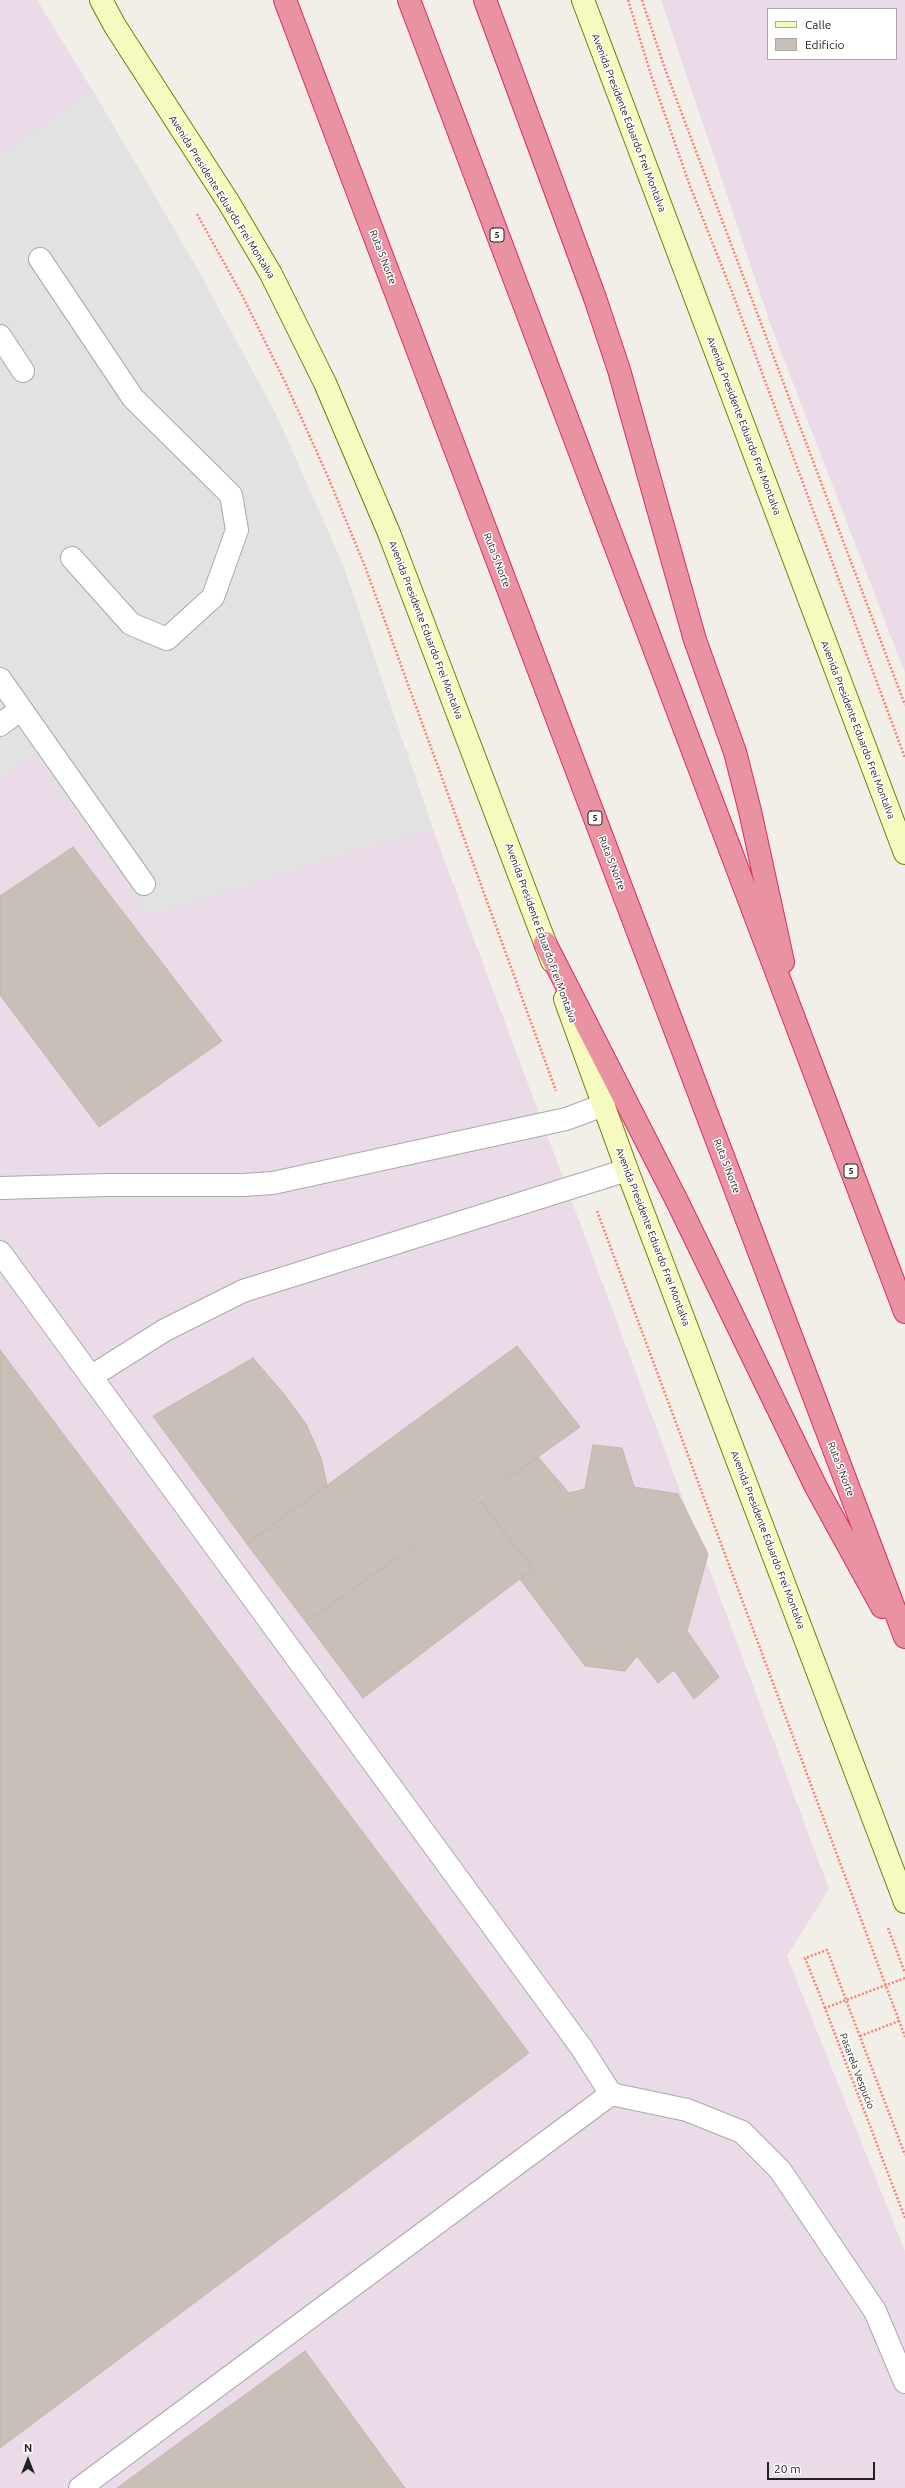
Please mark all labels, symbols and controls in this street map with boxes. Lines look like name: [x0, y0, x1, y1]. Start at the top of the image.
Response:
legend: [767, 8, 897, 60]
text: Calle: [805, 18, 831, 31]
street label: Avenida Presidente Eduardo Frei Montalva: [589, 32, 669, 214]
text: Edificio: [805, 38, 845, 51]
street label: Avenida Presidente Eduardo Frei Montalva: [167, 113, 277, 281]
street label: Ruta 5 Norte: [367, 228, 399, 286]
road number: 5: [490, 228, 504, 242]
street label: Avenida Presidente Eduardo Frei Montalva: [704, 335, 784, 517]
street label: Ruta 5 Norte: [481, 531, 513, 589]
street label: Avenida Presidente Eduardo Frei Montalva: [386, 539, 466, 721]
street label: Avenida Presidente Eduardo Frei Montalva: [818, 639, 898, 821]
road number: 5: [588, 811, 602, 825]
street label: Ruta 5 Norte: [596, 834, 628, 892]
street label: Avenida Presidente Eduardo Frei Montalva: [503, 842, 579, 1024]
street label: Ruta 5 Norte: [711, 1137, 743, 1195]
street label: Avenida Presidente Eduardo Frei Montalva: [613, 1146, 693, 1328]
road number: 5: [844, 1164, 858, 1178]
street label: Ruta 5 Norte: [825, 1440, 857, 1498]
street label: Avenida Presidente Eduardo Frei Montalva: [728, 1449, 808, 1631]
street label: Pasarela Vespucio: [837, 2031, 877, 2111]
north arrow: [8, 2440, 48, 2480]
text: N: [24, 2442, 32, 2454]
scale bar: [769, 2454, 877, 2480]
text: 20 m: [774, 2462, 801, 2475]

